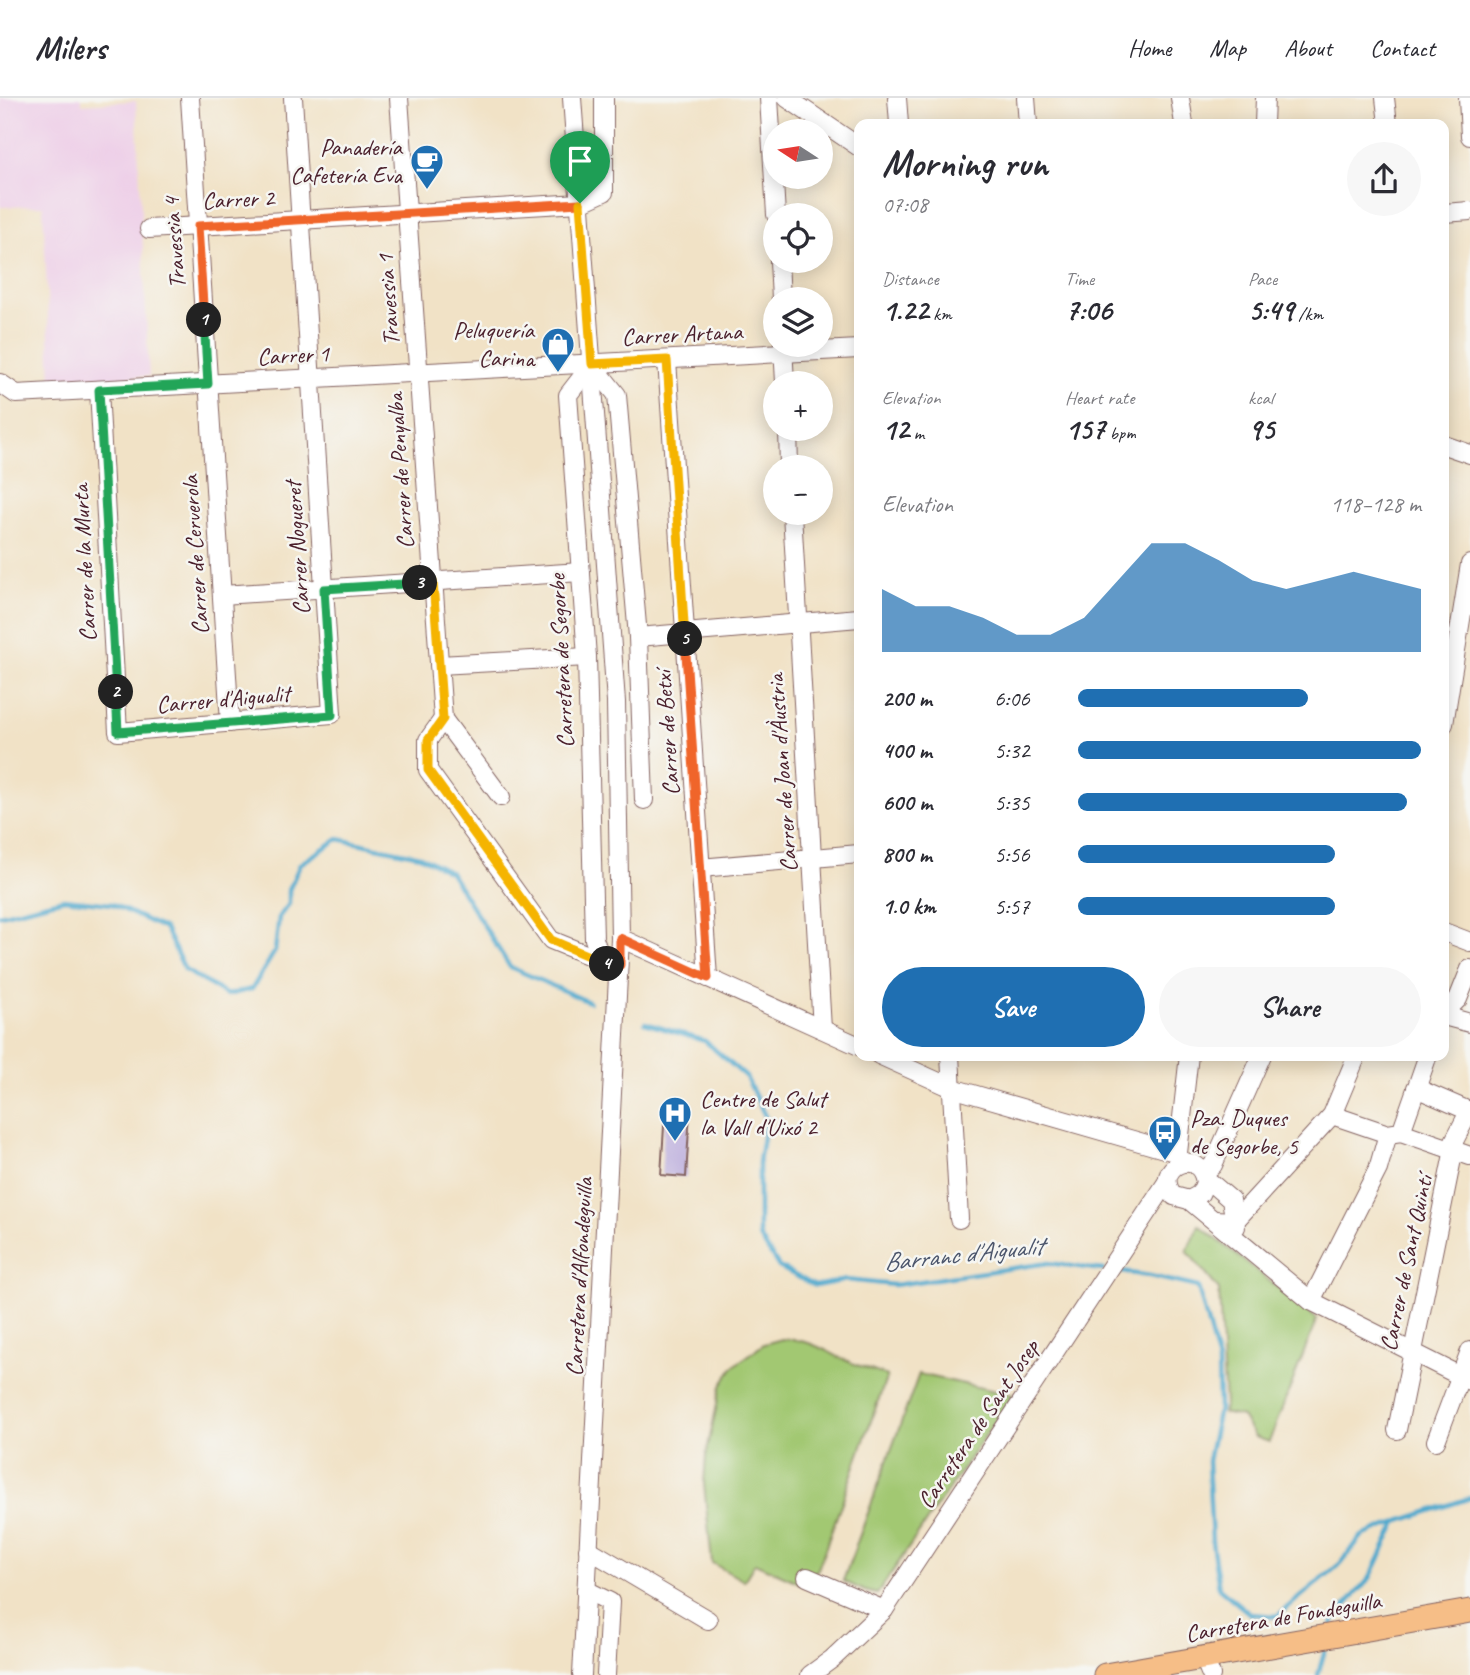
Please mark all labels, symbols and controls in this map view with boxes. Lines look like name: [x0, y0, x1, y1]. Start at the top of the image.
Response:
text: Milers: [35, 27, 106, 69]
text: Home: [1128, 33, 1171, 63]
text: Map: [1209, 33, 1246, 63]
text: About: [1284, 33, 1332, 63]
text: Contact: [1370, 33, 1435, 63]
north arrow: [763, 119, 833, 189]
map controls: [763, 119, 833, 525]
pin: [550, 131, 610, 203]
place label: Panadería Cafetería Eva: [290, 132, 404, 190]
text: Morning run: [882, 140, 1048, 187]
cafe icon: Panadería Cafetería Eva: [408, 142, 446, 191]
icon: arrive: [561, 142, 599, 180]
button: share: [1347, 142, 1421, 216]
street label: Carrer 2: [201, 182, 277, 216]
text: 07:08: [882, 190, 928, 219]
street label: Travessia 4: [156, 194, 192, 290]
button: locate: [763, 203, 833, 273]
street label: Travessia 1: [370, 252, 406, 347]
text: Distance: [882, 267, 939, 291]
text: Time: [1065, 267, 1094, 291]
text: Pace: [1248, 267, 1277, 291]
button: layers: [763, 287, 833, 357]
text: 1.22: [882, 291, 928, 329]
text: 7:06: [1065, 291, 1112, 329]
text: 5:49: [1248, 291, 1294, 329]
pin: 1: [186, 302, 222, 338]
text: km: [928, 302, 952, 326]
text: /km: [1294, 302, 1323, 326]
text: 1: [199, 307, 208, 331]
place label: Peluquería Carina: [453, 315, 536, 373]
street label: Carrer Artana: [621, 316, 745, 352]
shop icon: Peluquería Carina: [539, 325, 577, 374]
street label: Carrer 1: [256, 338, 331, 372]
button: +: [763, 371, 833, 441]
text: Elevation: [882, 386, 940, 410]
text: Heart rate: [1065, 386, 1134, 410]
text: kcal: [1248, 386, 1273, 410]
street label: Carrer de Penyalba: [379, 390, 420, 550]
text: 12: [882, 410, 909, 448]
text: 157: [1065, 410, 1105, 448]
text: 95: [1248, 410, 1274, 448]
text: m: [909, 421, 924, 445]
text: bpm: [1105, 421, 1136, 445]
button: −: [763, 455, 833, 525]
street label: Carrer de Cerverola: [174, 473, 216, 636]
street label: Carrer Nogueret: [277, 477, 317, 616]
street label: Carrer de la Murta: [65, 482, 103, 642]
text: Elevation: [882, 490, 953, 519]
text: 118–128 m: [1330, 490, 1421, 519]
pin: 3: [402, 566, 438, 601]
text: 3: [415, 570, 424, 594]
street label: Carretera de Segorbe: [541, 571, 581, 749]
pin: 5: [668, 622, 702, 656]
text: 5: [680, 626, 689, 650]
street label: Carrer de Betxí: [647, 665, 686, 797]
street label: Carrer de Joan d'Àustria: [760, 671, 804, 873]
pin: 2: [99, 674, 134, 710]
street label: Carrer d'Aigualit: [155, 678, 294, 720]
text: 2: [111, 679, 120, 703]
text: 200 m: [882, 684, 932, 713]
text: 6:06: [994, 684, 1030, 713]
text: 400 m: [882, 736, 932, 765]
text: 5:32: [994, 736, 1030, 765]
text: 600 m: [882, 788, 932, 817]
text: 5:35: [994, 788, 1030, 817]
text: 800 m: [882, 840, 932, 869]
text: 5:56: [994, 840, 1030, 869]
text: 1.0 km: [882, 892, 936, 921]
text: 5:57: [994, 892, 1030, 921]
pin: 4: [590, 946, 624, 982]
text: 4: [602, 951, 611, 975]
button: Save: [882, 967, 1145, 1047]
button: Share: [1159, 967, 1421, 1047]
place label: Centre de Salut la Vall d'Uixó 2: [700, 1084, 829, 1142]
hospital icon: Centre de Salut la Vall d'Uixó 2: [656, 1094, 694, 1143]
place label: Pza. Duques de Segorbe, 5: [1190, 1103, 1299, 1161]
bus stop icon: Pza. Duques de Segorbe, 5: [1146, 1113, 1184, 1162]
street label: Carrer de Sant Quintí: [1373, 1168, 1440, 1354]
street label: Carretera d'Alfondeguilla: [559, 1176, 599, 1377]
water label: Barranc d'Aigualit: [882, 1229, 1051, 1279]
street label: Carretera de Sant Josep: [910, 1332, 1047, 1514]
street label: Carretera de Fondeguilla: [1183, 1585, 1384, 1649]

